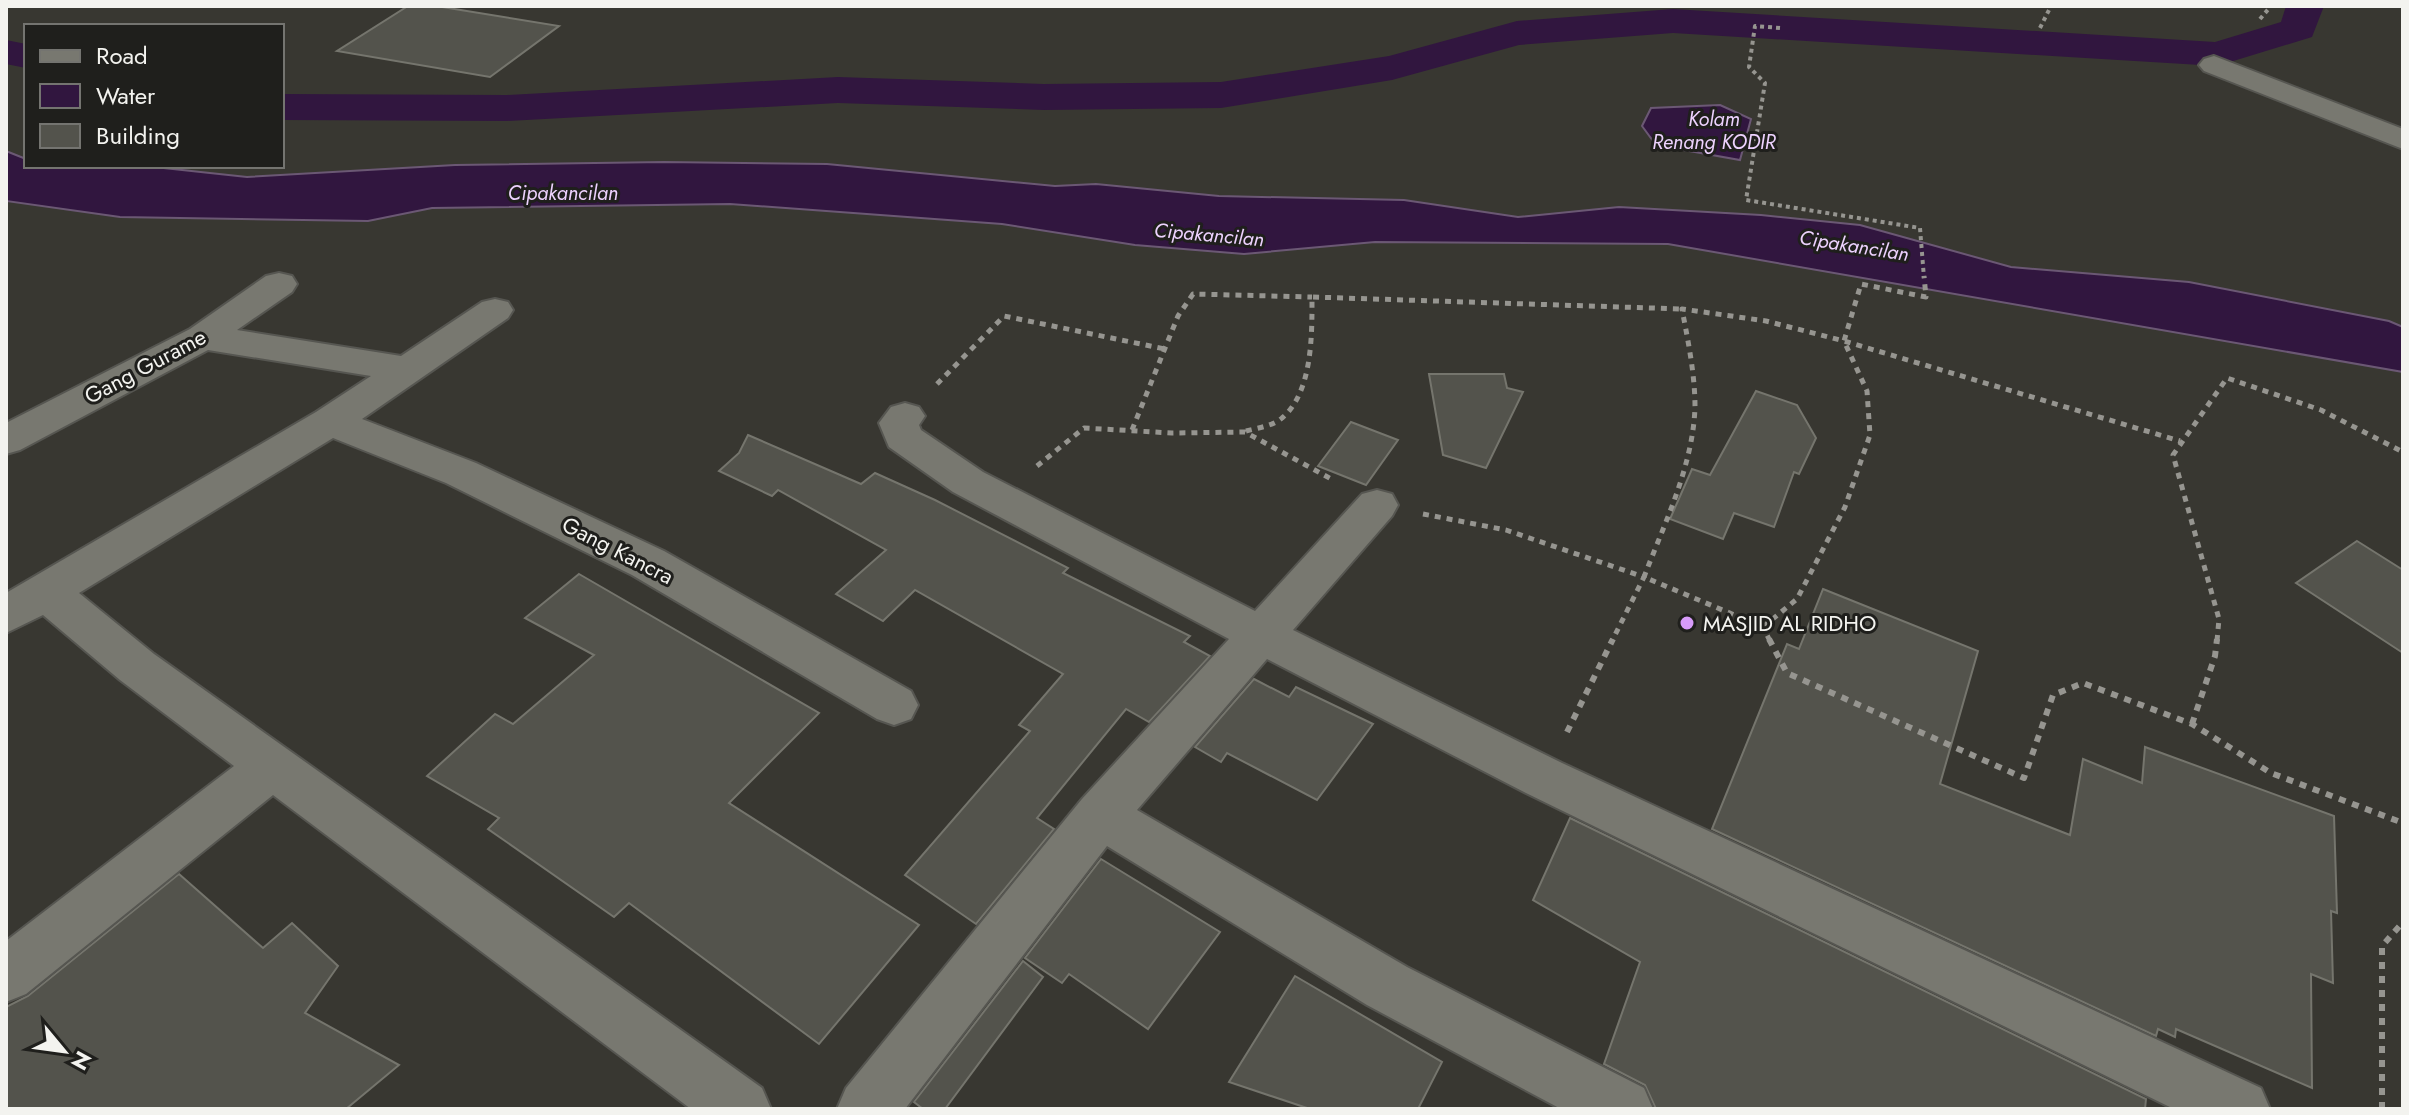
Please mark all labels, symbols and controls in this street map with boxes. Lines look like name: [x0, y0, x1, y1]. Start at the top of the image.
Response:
legend: [24, 24, 284, 168]
text: Road: [96, 38, 148, 73]
text: Water: [96, 78, 156, 113]
water label: Kolam Renang KODIR: [1652, 105, 1777, 157]
text: Building: [96, 118, 180, 153]
water label: Cipakancilan: [508, 179, 618, 208]
water label: Cipakancilan: [1153, 216, 1265, 254]
water label: Cipakancilan: [1797, 223, 1911, 269]
street label: Gang Gurame: [79, 321, 211, 411]
street label: Gang Kancra: [557, 508, 679, 592]
place label: MASJID AL RIDHO: [1703, 607, 1876, 639]
marker: MASJID AL RIDHO: [1678, 614, 1696, 632]
north arrow: [24, 1011, 104, 1091]
text: N: [63, 1045, 100, 1076]

